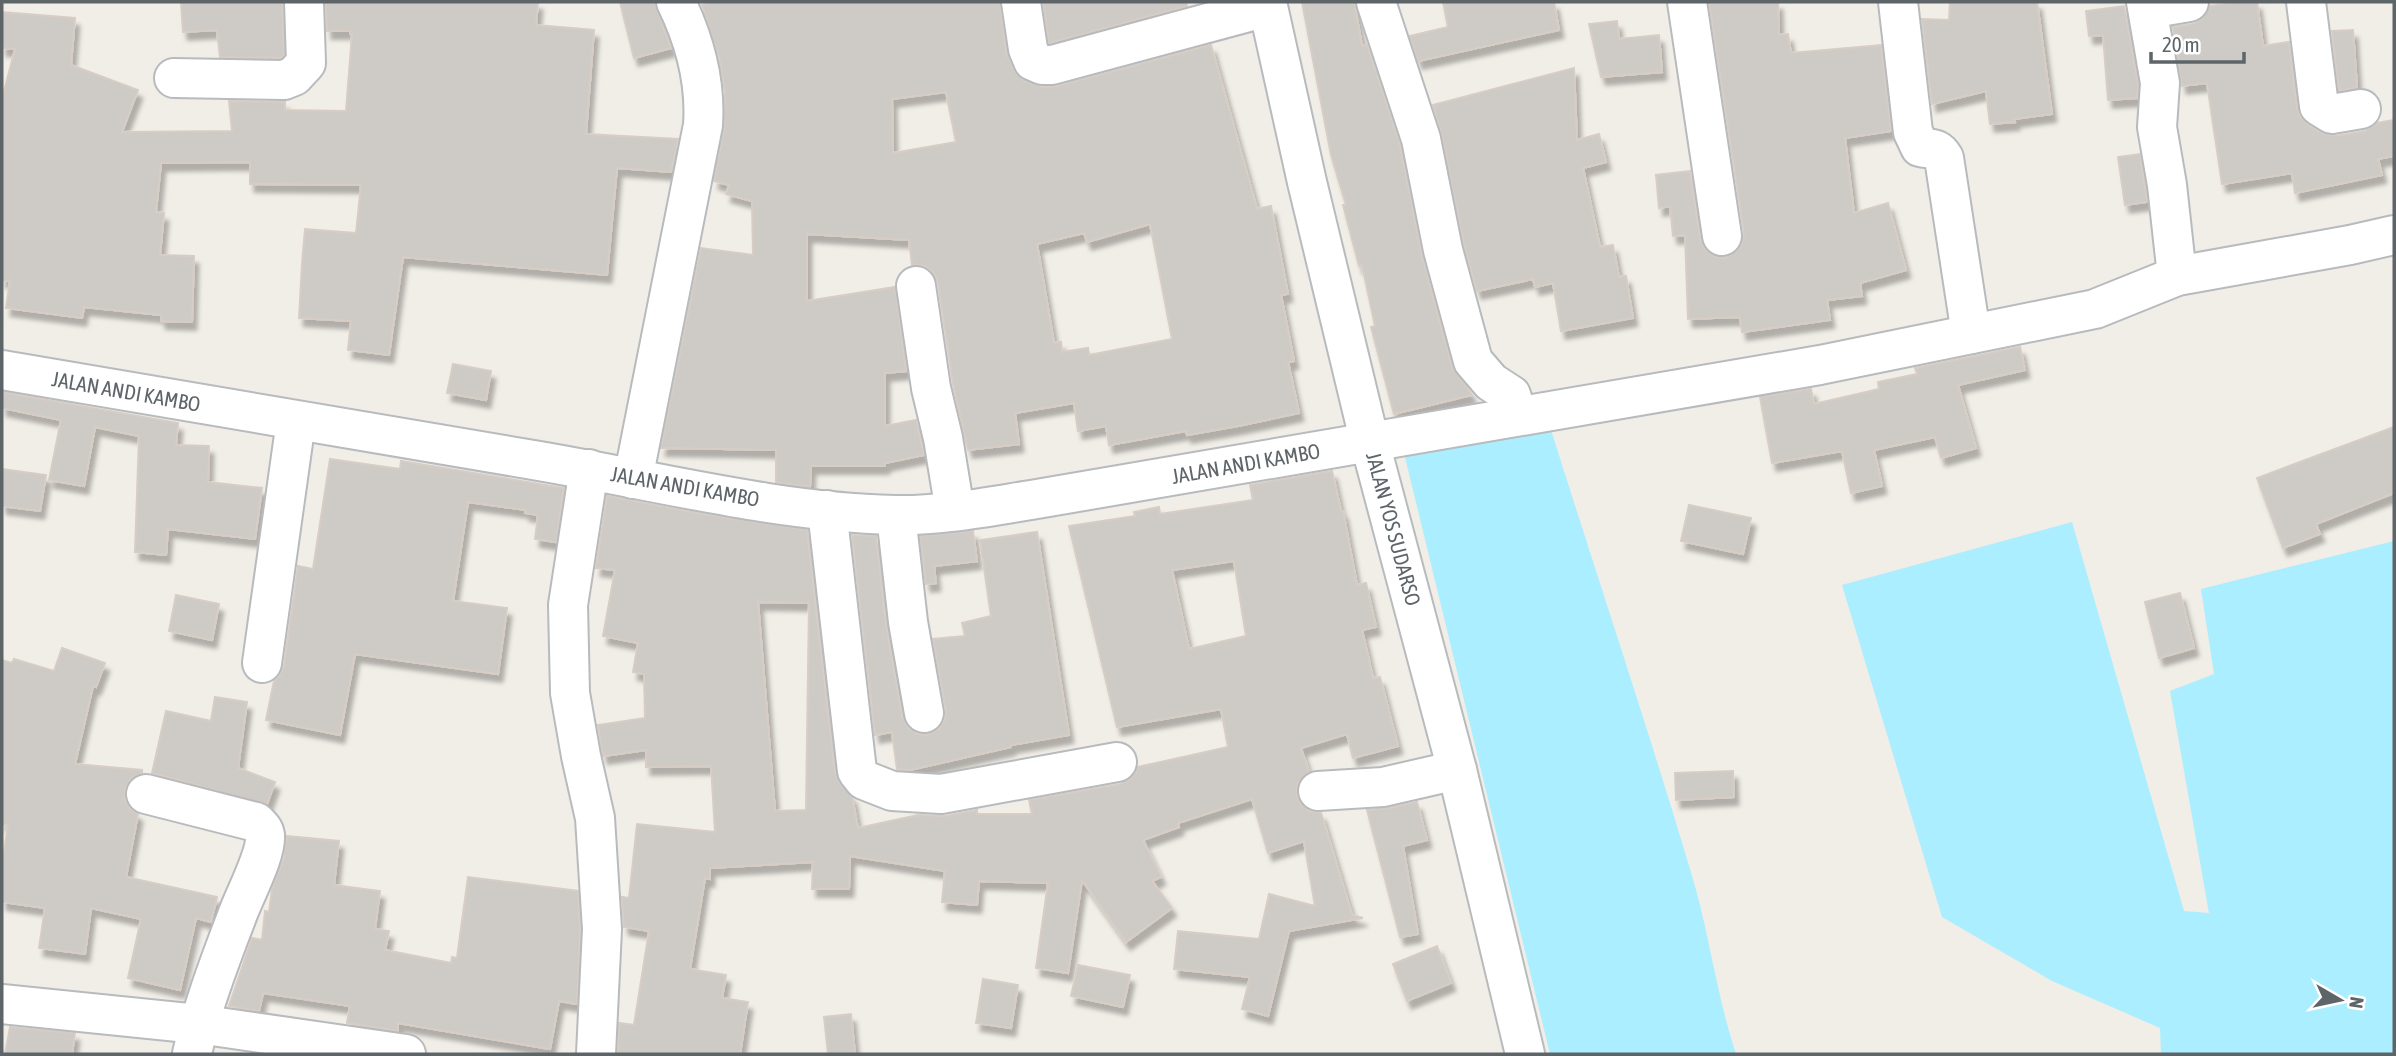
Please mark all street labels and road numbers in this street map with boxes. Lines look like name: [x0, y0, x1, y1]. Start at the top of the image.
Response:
street label: JALAN ANDI KAMBO: [50, 366, 202, 416]
street label: JALAN ANDI KAMBO: [1170, 438, 1322, 488]
street label: JALAN YOS SUDARSO: [1362, 449, 1426, 608]
street label: JALAN ANDI KAMBO: [609, 461, 761, 511]

